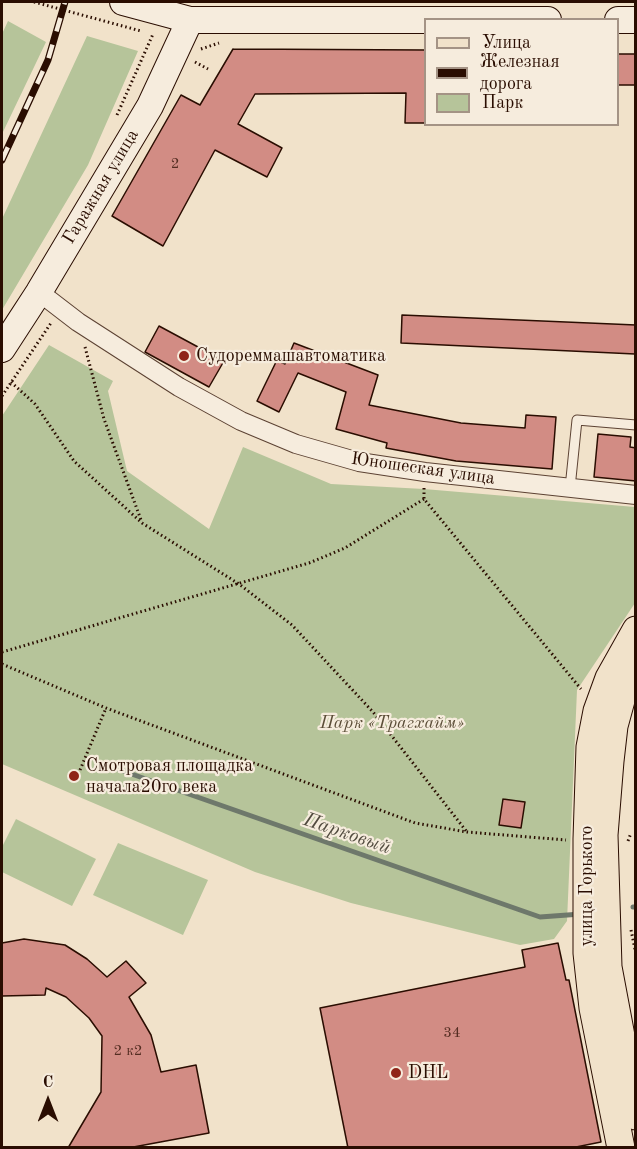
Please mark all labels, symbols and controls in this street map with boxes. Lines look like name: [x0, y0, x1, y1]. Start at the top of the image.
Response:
legend: [424, 18, 619, 126]
text: Улица: [482, 34, 531, 52]
text: Железная дорога: [480, 53, 560, 93]
text: Парк: [482, 94, 523, 112]
street label: Гаражная улица: [58, 126, 144, 248]
house number: 2: [171, 155, 179, 173]
place label: Судореммашавтоматика: [196, 345, 386, 367]
marker: Судореммашавтоматика: [177, 349, 191, 363]
street label: Юношеская улица: [350, 448, 496, 490]
park label: Парк «Трагхайм»: [320, 712, 464, 734]
place label: Смотровая площадка начала20го века: [86, 755, 253, 798]
marker: Смотровая площадка начала20го века: [67, 769, 81, 783]
water label: Парковый: [300, 808, 394, 860]
street label: улица Горького: [576, 826, 598, 946]
house number: 34: [443, 1024, 461, 1042]
house number: 2 к2: [113, 1042, 143, 1060]
place label: DHL: [408, 1062, 448, 1084]
marker: DHL: [389, 1066, 403, 1080]
north arrow: [18, 1071, 78, 1131]
text: С: [43, 1075, 53, 1091]

